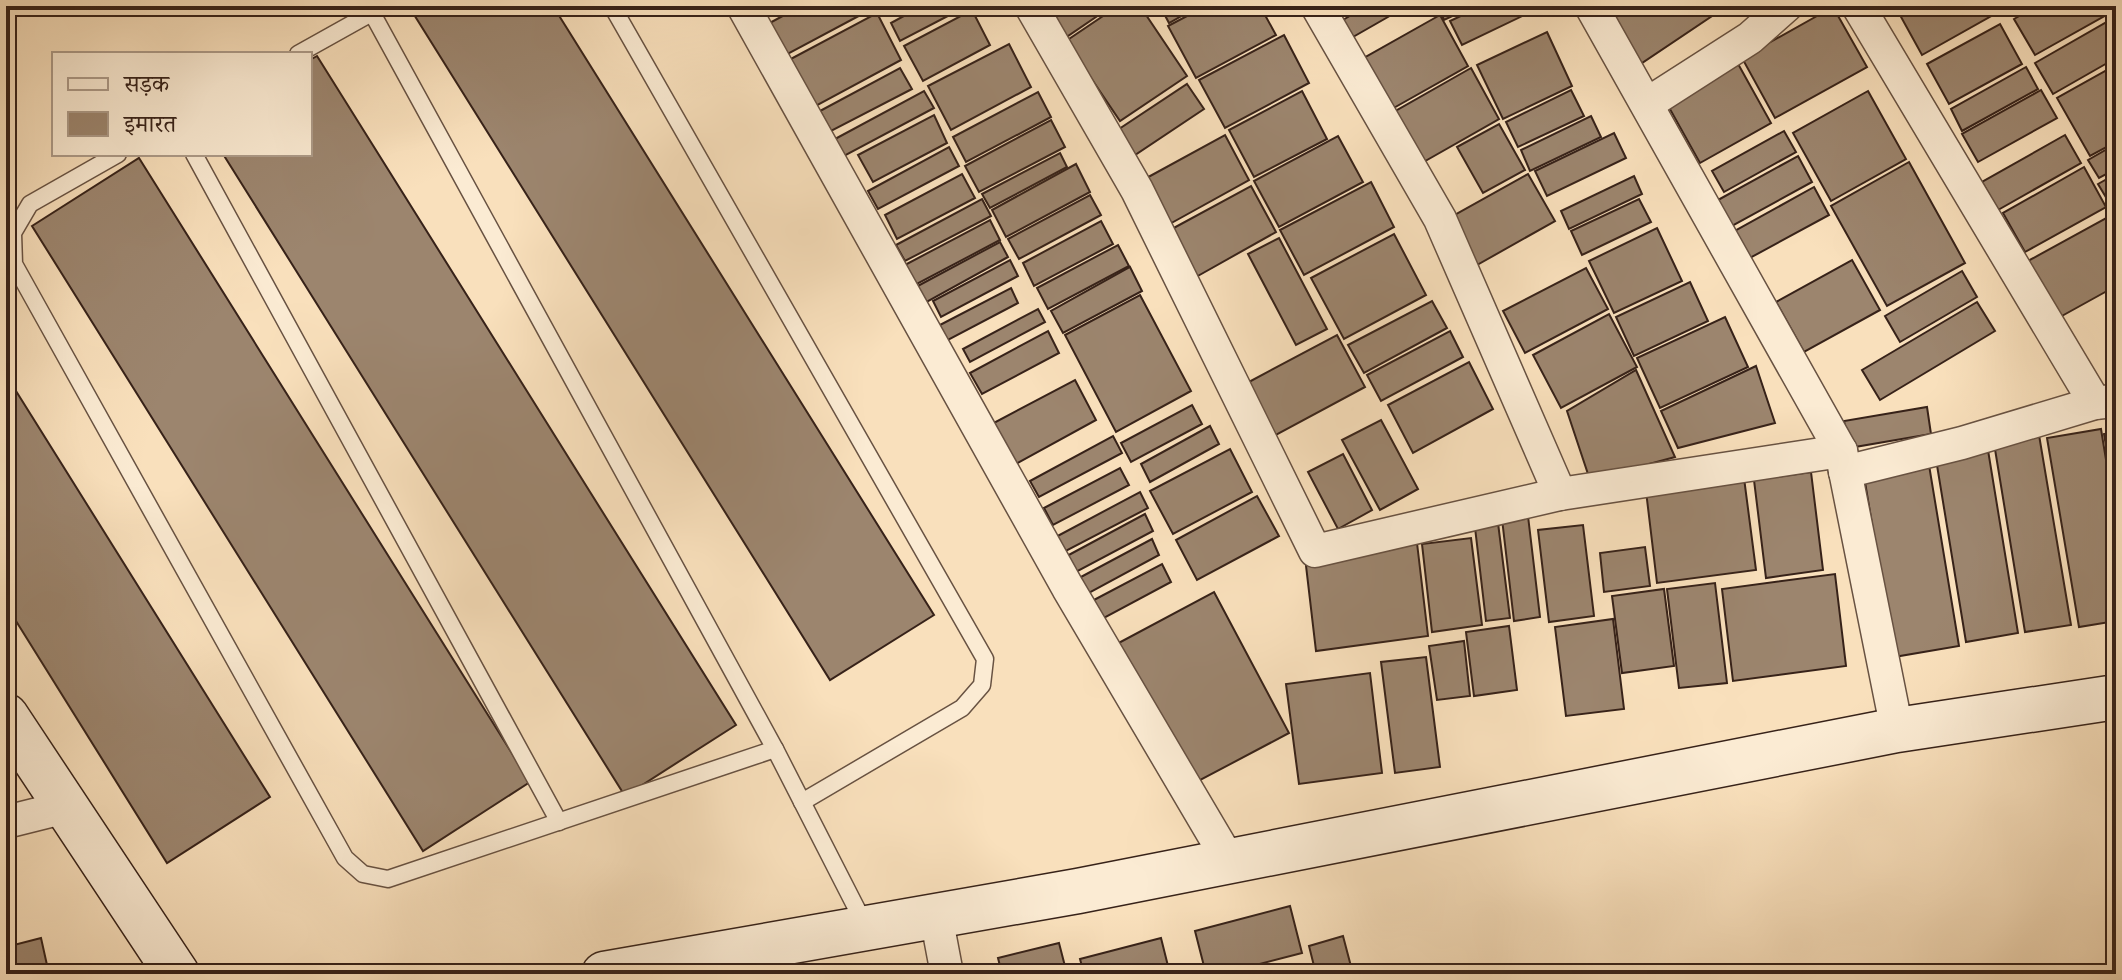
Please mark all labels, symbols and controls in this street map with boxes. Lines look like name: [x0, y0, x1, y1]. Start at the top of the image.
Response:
legend: [52, 52, 312, 156]
text: सड़क: [123, 69, 171, 100]
text: इमारत: [123, 109, 177, 140]

